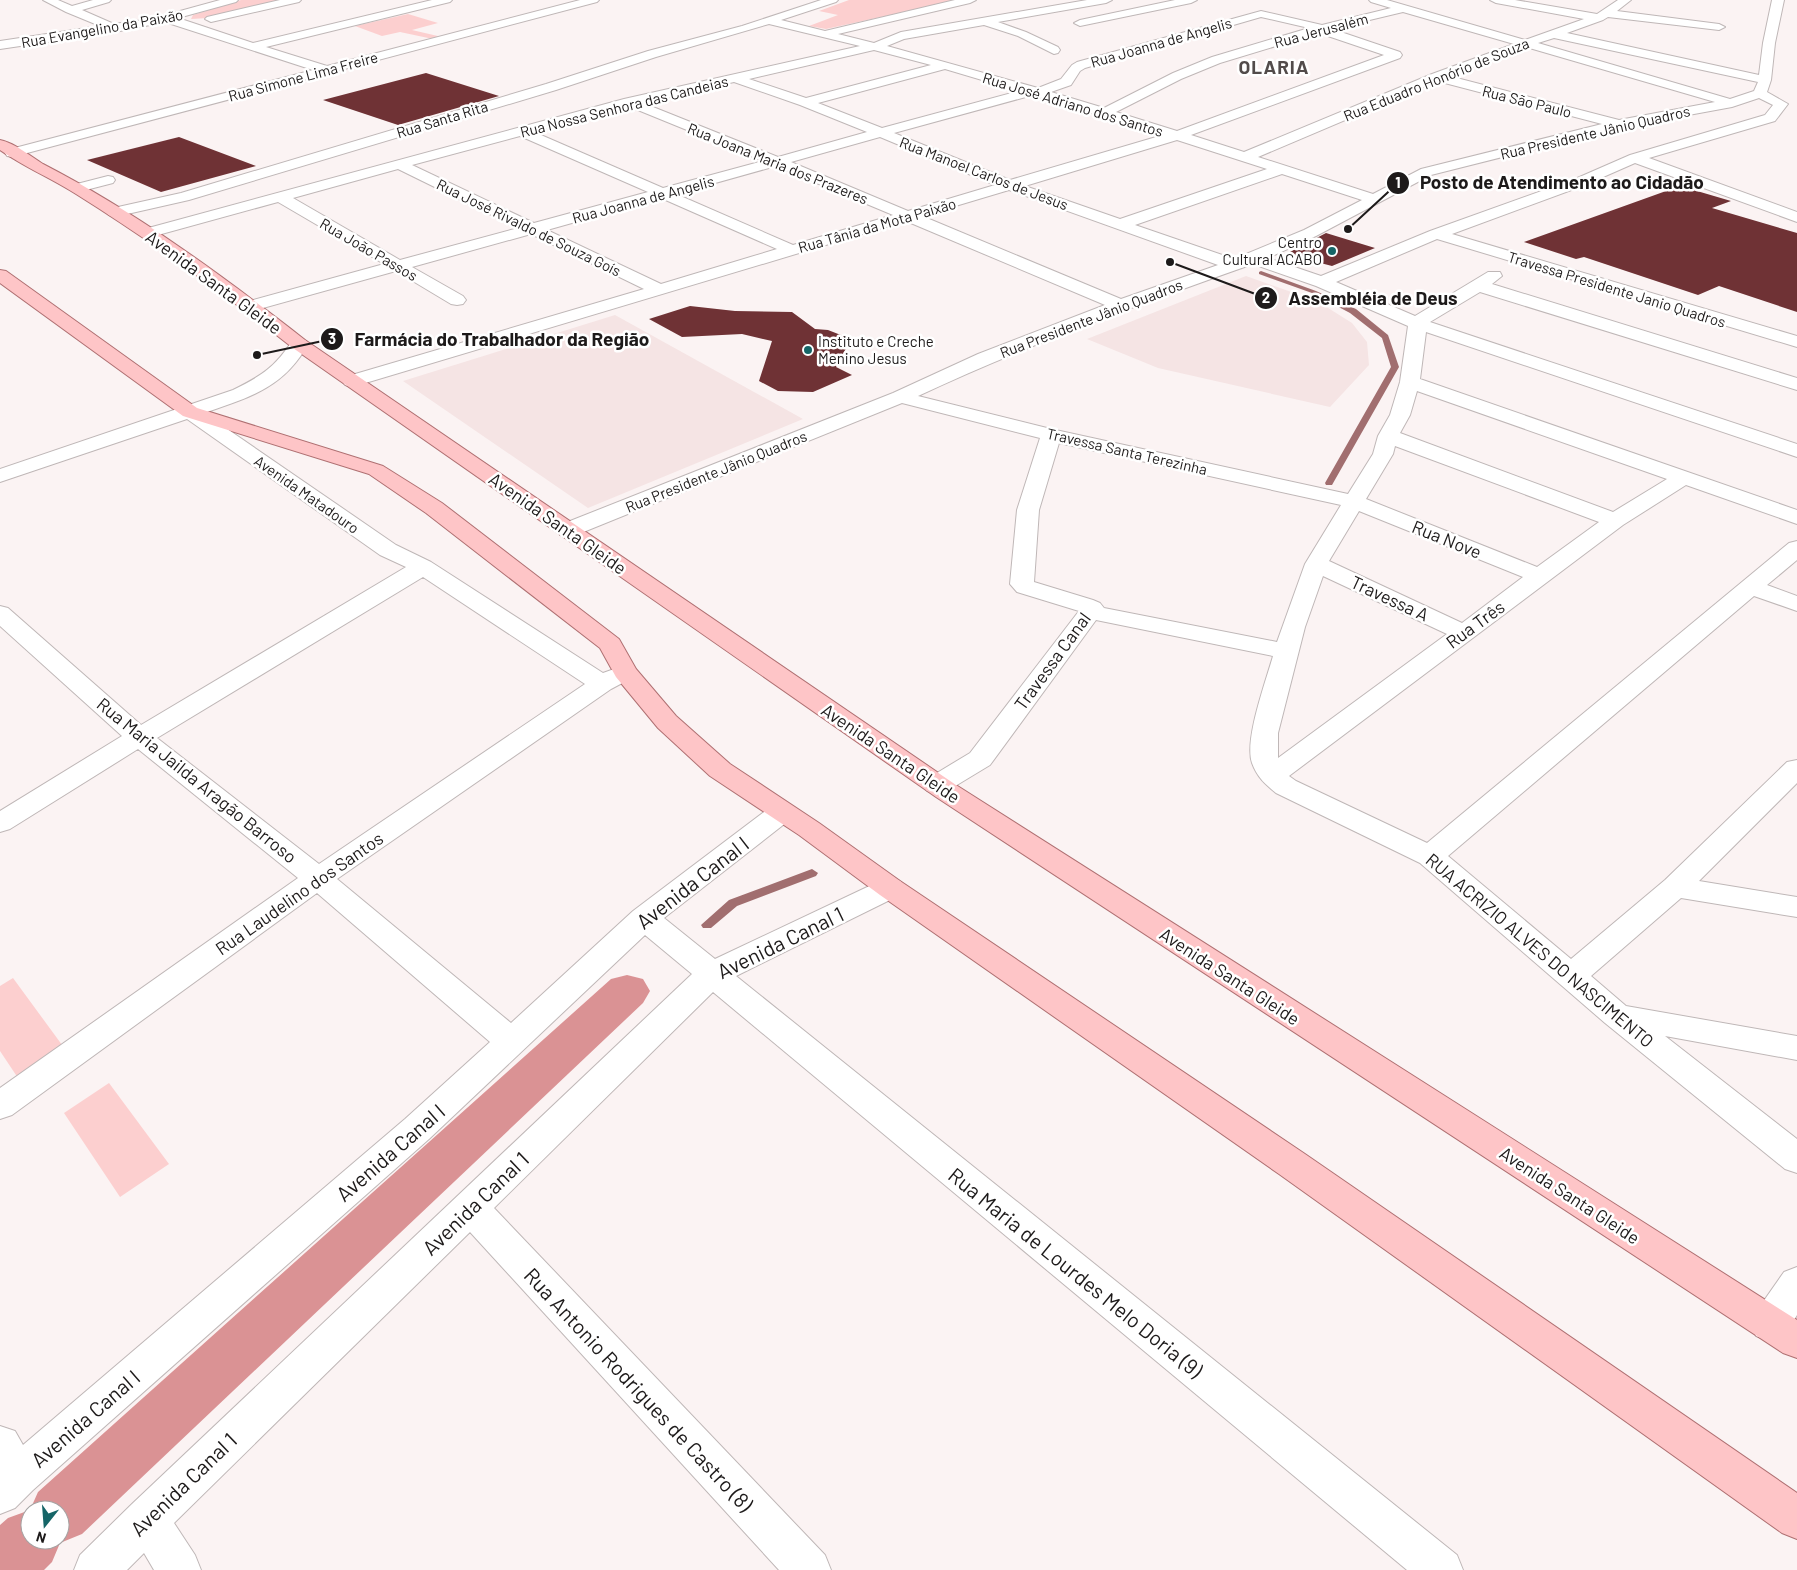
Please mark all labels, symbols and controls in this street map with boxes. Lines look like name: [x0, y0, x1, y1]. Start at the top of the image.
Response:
street label: Rua Evangelino da Paixão: [20, 5, 184, 51]
street label: Rua Jerusalém: [1272, 9, 1370, 51]
street label: Rua Joanna de Angelis: [1088, 13, 1234, 71]
street label: Rua Eduadro Honório de Souza: [1341, 33, 1531, 125]
street label: Rua Simone Lima Freire: [226, 47, 380, 105]
district label: OLARIA: [1238, 55, 1310, 78]
street label: Rua José Adriano dos Santos: [981, 68, 1165, 140]
street label: Rua Nossa Senhora das Candeias: [518, 71, 730, 141]
street label: Rua São Paulo: [1480, 81, 1574, 121]
street label: Rua Santa Rita: [394, 97, 490, 141]
street label: Rua Presidente Jânio Quadros: [1498, 101, 1692, 163]
street label: Rua Joana Maria dos Prazeres: [685, 118, 871, 208]
street label: Rua Manoel Carlos de Jesus: [897, 133, 1071, 213]
callout: Posto de Atendimento ao Cidadão: [1385, 166, 1714, 200]
text: Posto de Atendimento ao Cidadão: [1420, 170, 1704, 193]
street label: Rua Joanna de Angelis: [570, 171, 716, 227]
text: 1: [1395, 173, 1401, 191]
street label: Rua José Rivaldo de Souza Goís: [434, 174, 624, 280]
street label: Rua Tânia da Mota Paixão: [796, 194, 958, 256]
street label: Rua João Passos: [317, 214, 421, 284]
street label: Avenida Santa Gleide: [142, 225, 286, 339]
place label: Centro Cultural ACABO: [1223, 233, 1322, 268]
marker: Centro Cultural ACABO: [1326, 245, 1338, 257]
street label: Travessa Presidente Janio Quadros: [1506, 247, 1728, 331]
street label: Rua Presidente Jânio Quadros: [997, 275, 1185, 361]
callout: Assembléia de Deus: [1253, 281, 1467, 315]
text: Assembléia de Deus: [1288, 286, 1458, 309]
text: 2: [1262, 288, 1270, 306]
callout: Farmácia do Trabalhador da Região: [320, 322, 660, 356]
text: Farmácia do Trabalhador da Região: [355, 327, 649, 350]
text: 3: [328, 329, 336, 347]
place label: Instituto e Creche Menino Jesus: [818, 332, 934, 367]
marker: Instituto e Creche Menino Jesus: [802, 344, 814, 356]
street label: Travessa Santa Terezinha: [1045, 424, 1209, 478]
street label: Rua Presidente Jânio Quadros: [623, 426, 809, 516]
street label: Avenida Matadouro: [251, 451, 363, 537]
street label: Avenida Santa Gleide: [485, 467, 631, 579]
street label: Rua Nove: [1409, 515, 1485, 563]
street label: Travessa A: [1348, 570, 1432, 626]
street label: Rua Três: [1441, 595, 1509, 653]
street label: Travessa Canal: [1009, 608, 1095, 714]
street label: Rua Maria Jailda Aragão Barroso: [93, 693, 301, 867]
street label: Avenida Santa Gleide: [817, 698, 965, 808]
street label: Rua Laudelino dos Santos: [211, 827, 387, 959]
street label: Avenida Canal I: [631, 830, 753, 934]
street label: RUA ACRIZIO ALVES DO NASCIMENTO: [1422, 848, 1658, 1052]
street label: Avenida Canal 1: [713, 901, 847, 983]
street label: Avenida Santa Gleide: [1156, 922, 1304, 1030]
street label: Avenida Canal I: [331, 1098, 449, 1206]
street label: Avenida Santa Gleide: [1496, 1141, 1644, 1249]
street label: Avenida Canal 1: [417, 1146, 533, 1260]
street label: Rua Maria de Lourdes Melo Doria (9): [944, 1162, 1208, 1383]
street label: Rua Antonio Rodrigues de Castro (8): [519, 1262, 759, 1516]
street label: Avenida Canal I: [26, 1364, 144, 1472]
street label: Avenida Canal 1: [125, 1427, 241, 1541]
north arrow: [20, 1500, 70, 1550]
text: N: [34, 1528, 48, 1547]

